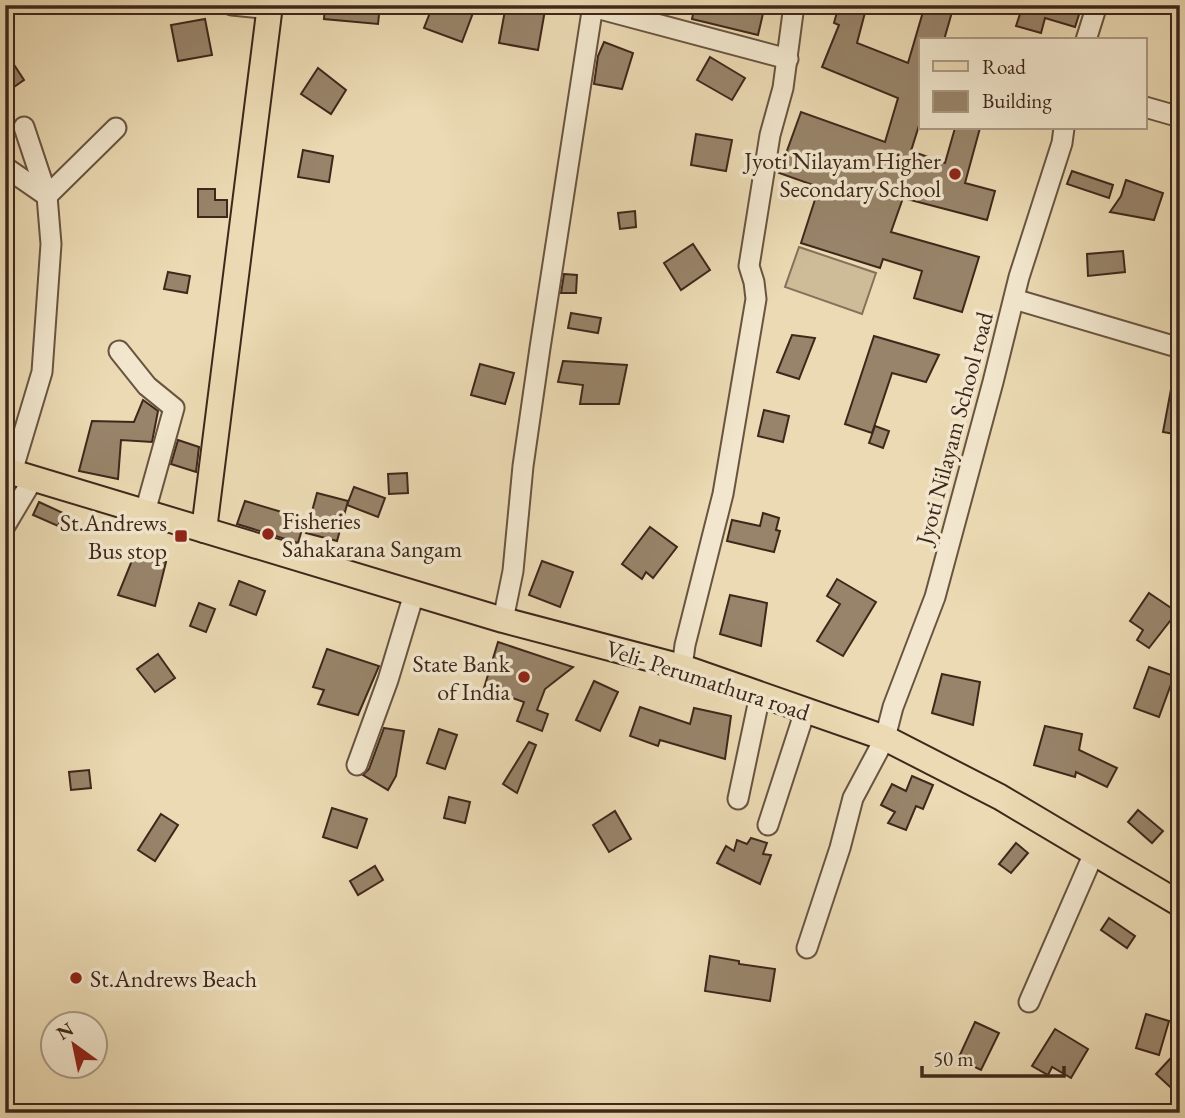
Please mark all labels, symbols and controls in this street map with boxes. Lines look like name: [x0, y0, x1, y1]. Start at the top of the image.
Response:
legend: [919, 38, 1146, 130]
text: Road: [982, 53, 1026, 80]
text: Building: [982, 87, 1052, 114]
place label: Jyoti Nilayam Higher Secondary School: [742, 145, 941, 204]
marker: Jyoti Nilayam Higher Secondary School: [947, 166, 963, 182]
street label: Jyoti Nilayam School road: [907, 307, 1000, 550]
place label: Fisheries Sahakarana Sangam: [282, 505, 463, 564]
place label: St.Andrews Bus stop: [60, 507, 167, 566]
marker: Fisheries Sahakarana Sangam: [260, 526, 276, 542]
marker: St.Andrews Bus stop: [173, 528, 189, 544]
street label: Veli- Perumathura road: [602, 632, 815, 728]
place label: State Bank of India: [412, 648, 511, 707]
marker: State Bank of India: [516, 669, 532, 685]
place label: St.Andrews Beach: [90, 963, 257, 994]
marker: St.Andrews Beach: [68, 970, 84, 986]
north arrow: [38, 1010, 108, 1080]
text: N: [52, 1016, 79, 1046]
scale bar: [922, 1034, 1064, 1078]
text: 50 m: [933, 1045, 974, 1072]

